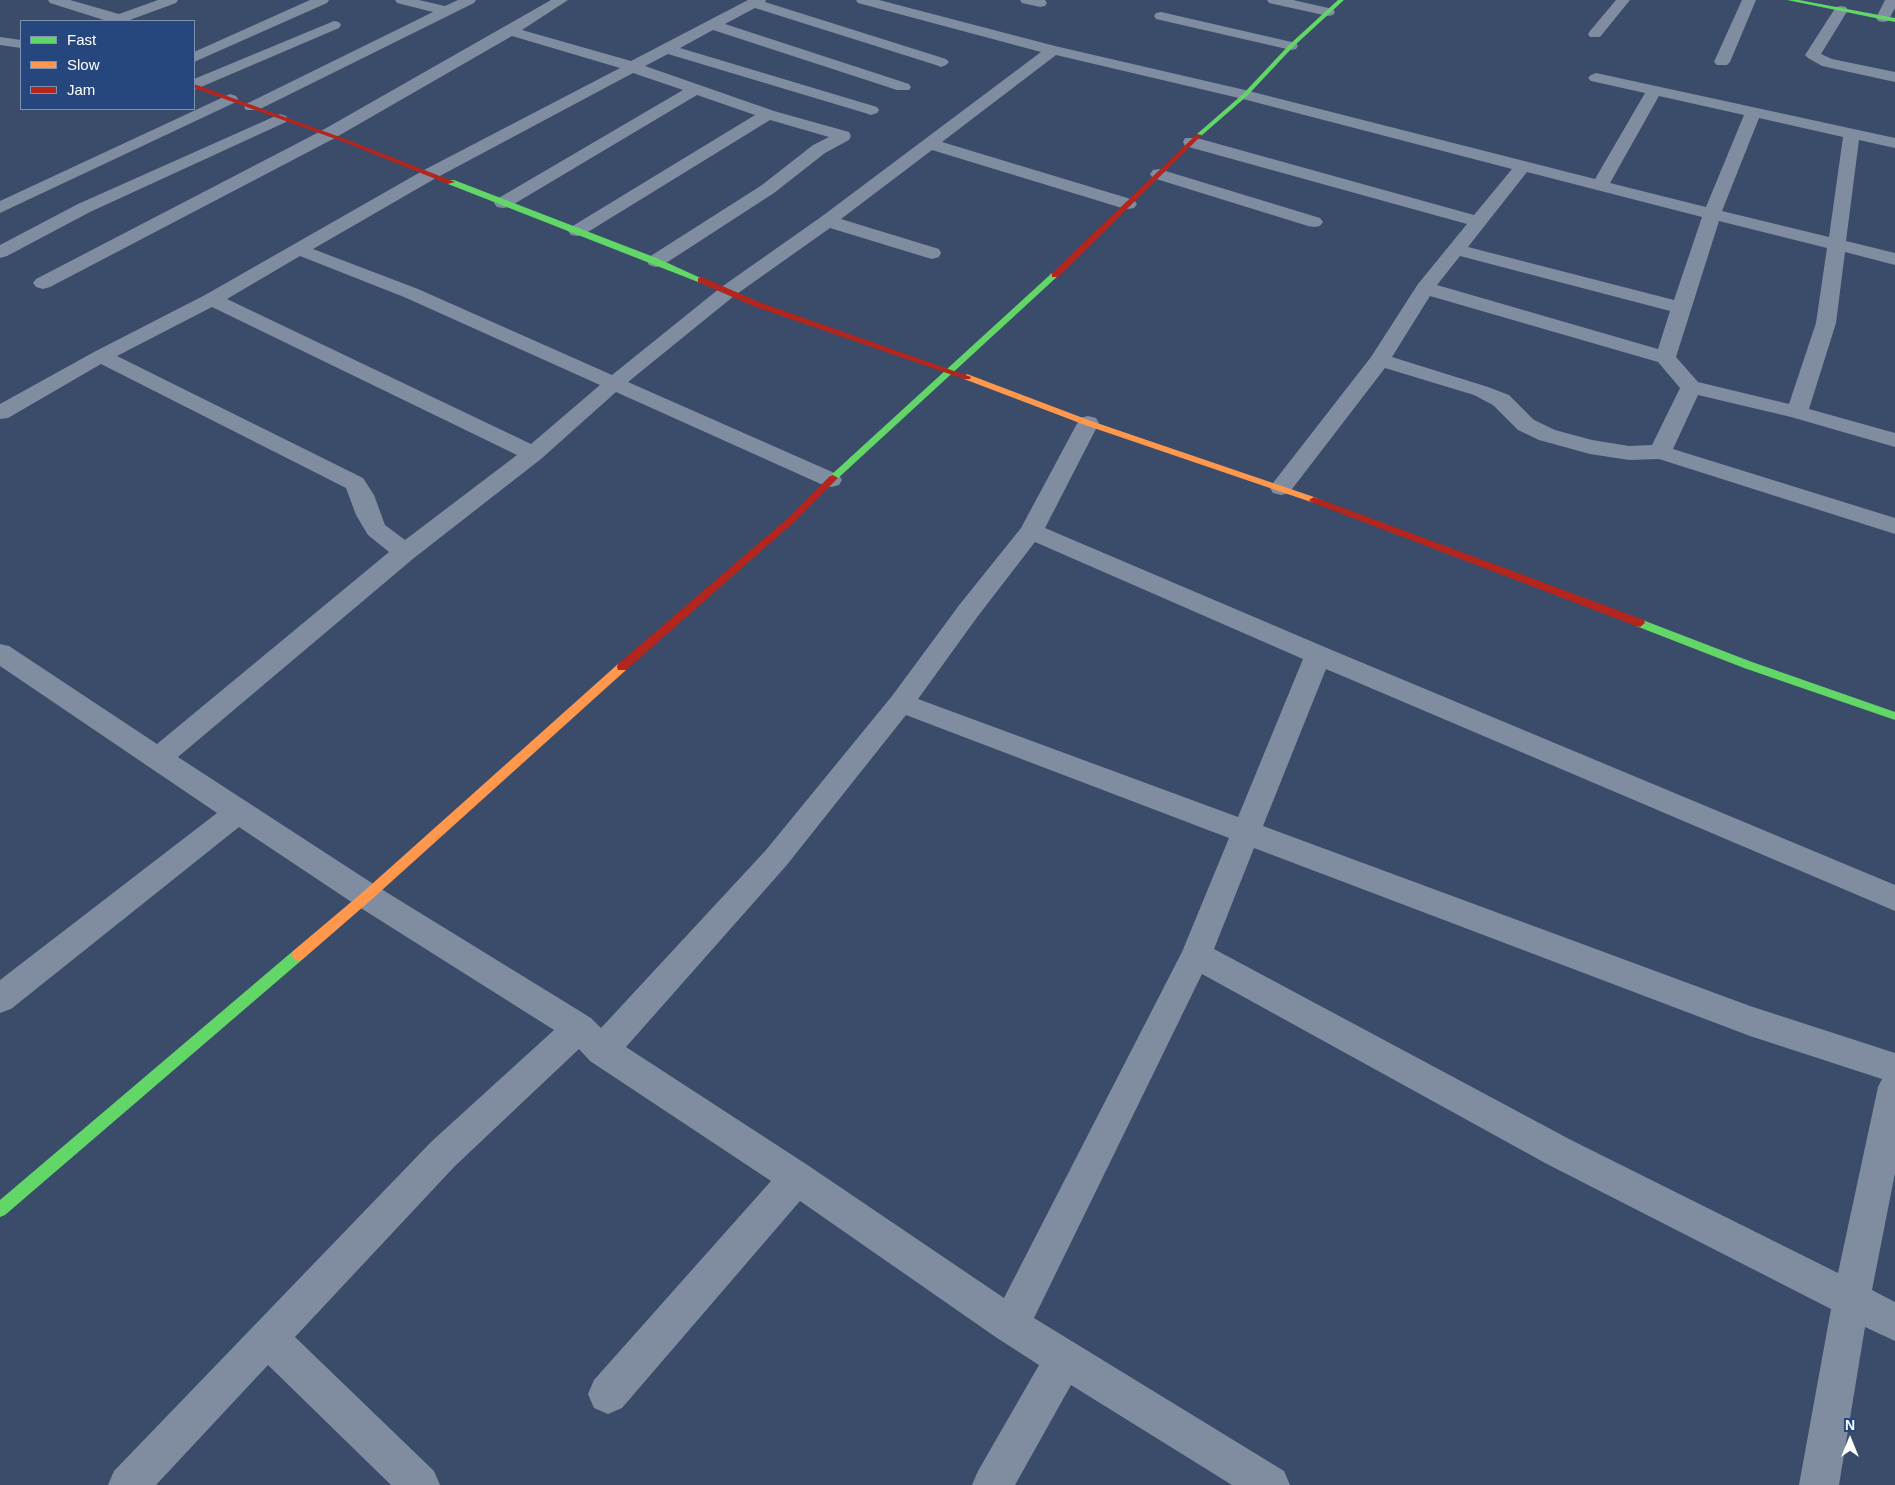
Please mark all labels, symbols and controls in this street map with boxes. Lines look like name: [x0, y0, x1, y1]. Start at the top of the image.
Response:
legend: [20, 20, 195, 110]
text: Fast: [67, 31, 96, 48]
text: Slow: [67, 56, 100, 73]
text: Jam: [67, 81, 95, 98]
north arrow: [1825, 1415, 1875, 1465]
text: N: [1845, 1417, 1855, 1433]

